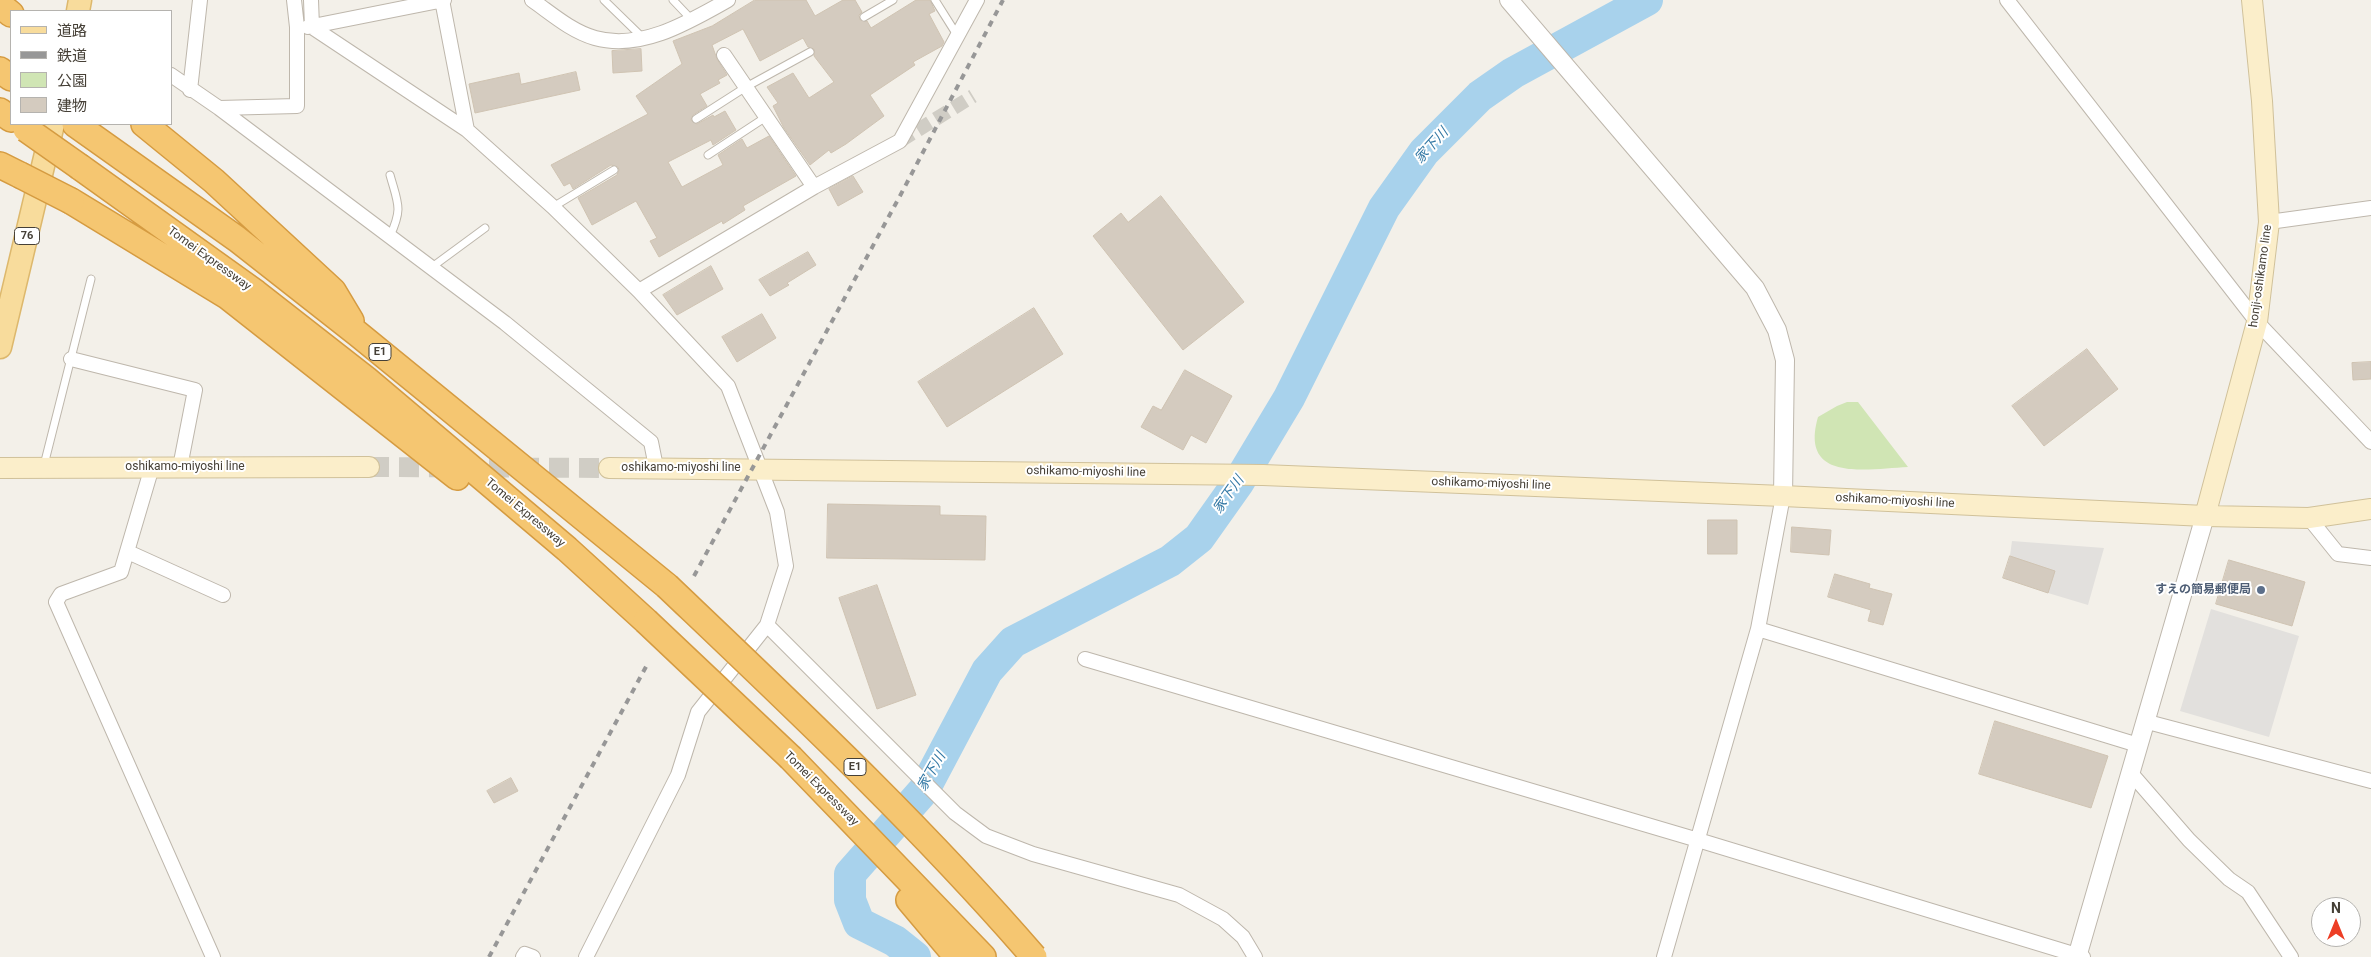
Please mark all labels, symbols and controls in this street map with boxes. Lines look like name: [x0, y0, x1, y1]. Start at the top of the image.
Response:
legend: [10, 10, 172, 125]
text: 道路: [57, 22, 87, 40]
text: 鉄道: [57, 47, 87, 65]
text: 公園: [57, 72, 87, 90]
text: 建物: [57, 97, 87, 115]
water label: 家下川: [1412, 125, 1452, 167]
street label: Tomei Expressway: [164, 224, 254, 294]
street label: honji-oshikamo line: [2247, 224, 2275, 328]
road number: 76: [15, 228, 40, 245]
road number: E1: [369, 344, 391, 361]
street label: oshikamo-miyoshi line: [125, 460, 245, 474]
street label: oshikamo-miyoshi line: [621, 461, 741, 475]
street label: oshikamo-miyoshi line: [1026, 464, 1146, 480]
water label: 家下川: [1210, 473, 1248, 517]
street label: Tomei Expressway: [482, 475, 568, 551]
street label: oshikamo-miyoshi line: [1431, 475, 1551, 493]
street label: oshikamo-miyoshi line: [1835, 491, 1955, 511]
place label: すえの簡易郵便局: [2155, 583, 2251, 597]
marker: すえの簡易郵便局: [2255, 584, 2267, 596]
street label: Tomei Expressway: [781, 749, 861, 829]
water label: 家下川: [914, 750, 950, 794]
road number: E1: [844, 759, 866, 776]
north arrow: [2311, 897, 2361, 947]
text: N: [2331, 900, 2341, 916]

